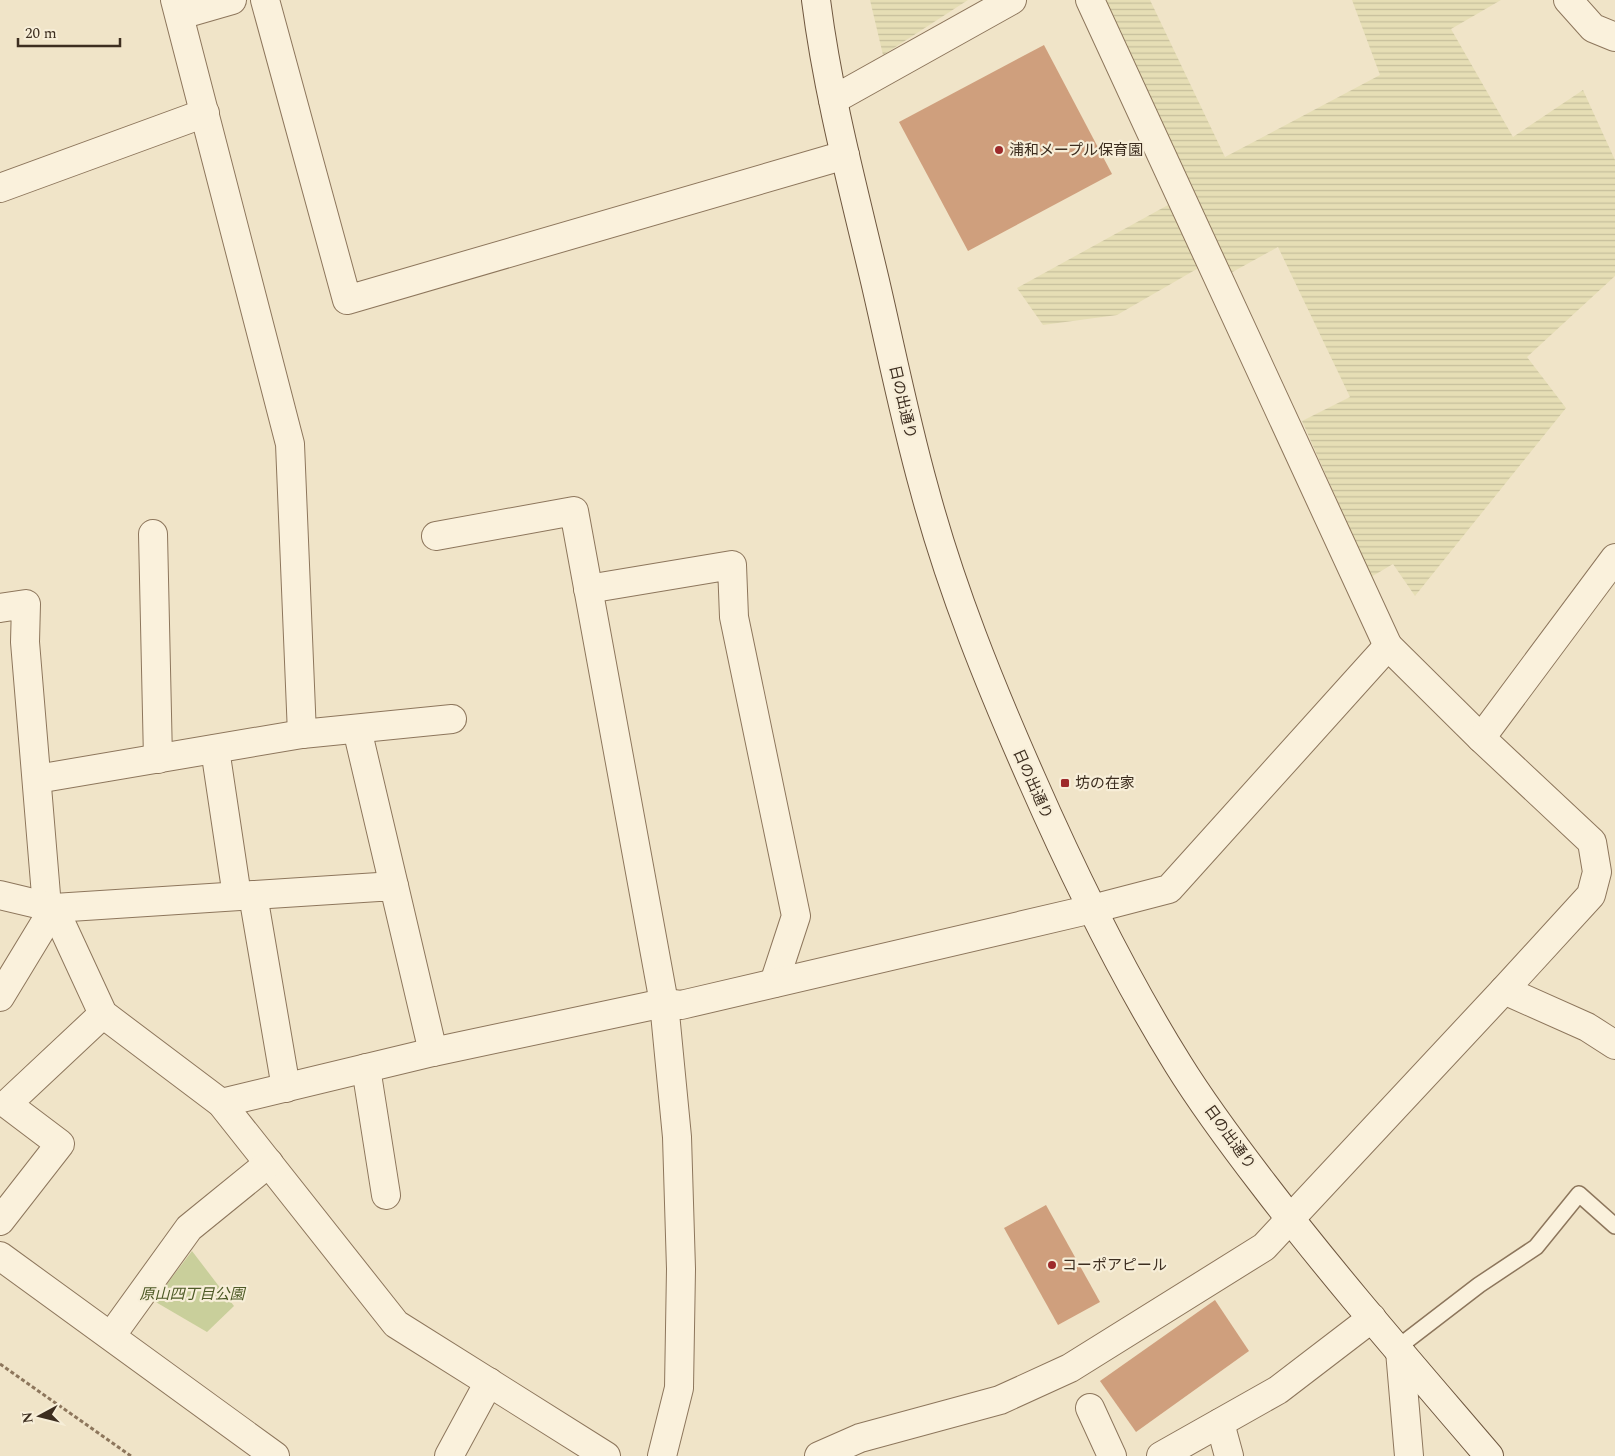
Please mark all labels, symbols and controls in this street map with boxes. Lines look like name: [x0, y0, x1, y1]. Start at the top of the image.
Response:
scale bar: [18, 15, 120, 47]
text: 20 m: [25, 22, 57, 45]
place label: 浦和メープル保育園: [1009, 139, 1143, 162]
marker: 浦和メープル保育園: [993, 144, 1005, 156]
street label: 日の出通り: [883, 363, 922, 441]
street label: 日の出通り: [1007, 745, 1058, 823]
place label: 坊の在家: [1075, 772, 1135, 795]
marker: 坊の在家: [1059, 777, 1071, 789]
street label: 日の出通り: [1198, 1100, 1261, 1174]
place label: コーポアピール: [1062, 1254, 1167, 1277]
marker: コーポアピール: [1046, 1259, 1058, 1271]
park label: 原山四丁目公園: [139, 1283, 246, 1306]
north arrow: [15, 1391, 65, 1441]
text: N: [16, 1411, 39, 1424]

